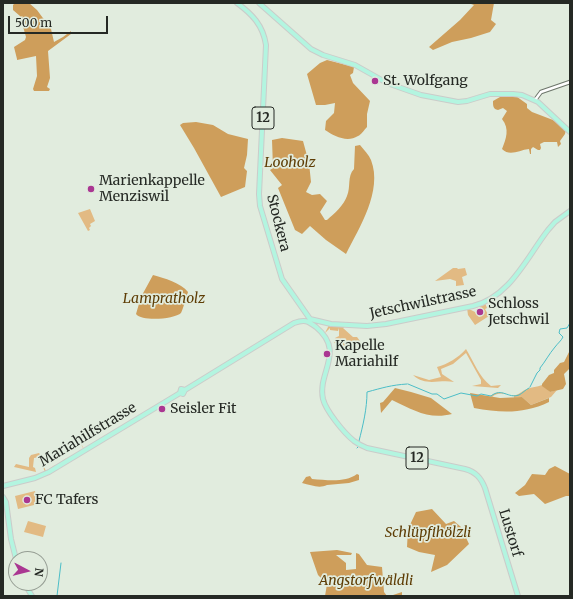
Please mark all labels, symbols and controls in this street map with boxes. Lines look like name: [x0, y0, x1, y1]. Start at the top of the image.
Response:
scale bar: [10, 8, 110, 34]
text: 500 m: [15, 15, 52, 30]
place label: St. Wolfgang: [383, 73, 468, 89]
marker: St. Wolfgang: [370, 76, 380, 86]
road number: 12: [252, 107, 274, 129]
park label: Looholz: [264, 155, 316, 171]
place label: Marienkappelle Menziswil: [99, 173, 205, 206]
marker: Marienkappelle Menziswil: [86, 184, 96, 194]
street label: Stockera: [263, 193, 293, 253]
street label: Jetschwilstrasse: [368, 284, 478, 322]
park label: Lampratholz: [123, 291, 205, 307]
place label: Schloss Jetschwil: [488, 296, 549, 328]
marker: Schloss Jetschwil: [475, 307, 485, 317]
place label: Kapelle Mariahilf: [335, 338, 398, 370]
marker: Kapelle Mariahilf: [322, 349, 332, 359]
street label: Mariahilfstrasse: [36, 399, 140, 471]
place label: Seisler Fit: [170, 401, 236, 417]
marker: Seisler Fit: [157, 404, 167, 414]
road number: 12: [406, 447, 428, 469]
place label: FC Tafers: [35, 492, 98, 508]
marker: FC Tafers: [22, 495, 32, 505]
street label: Lustorf: [495, 507, 525, 559]
park label: Schlüpfihölzli: [385, 525, 471, 541]
north arrow: [8, 551, 48, 591]
text: N: [31, 567, 46, 578]
park label: Angstorfwäldli: [319, 573, 413, 589]

